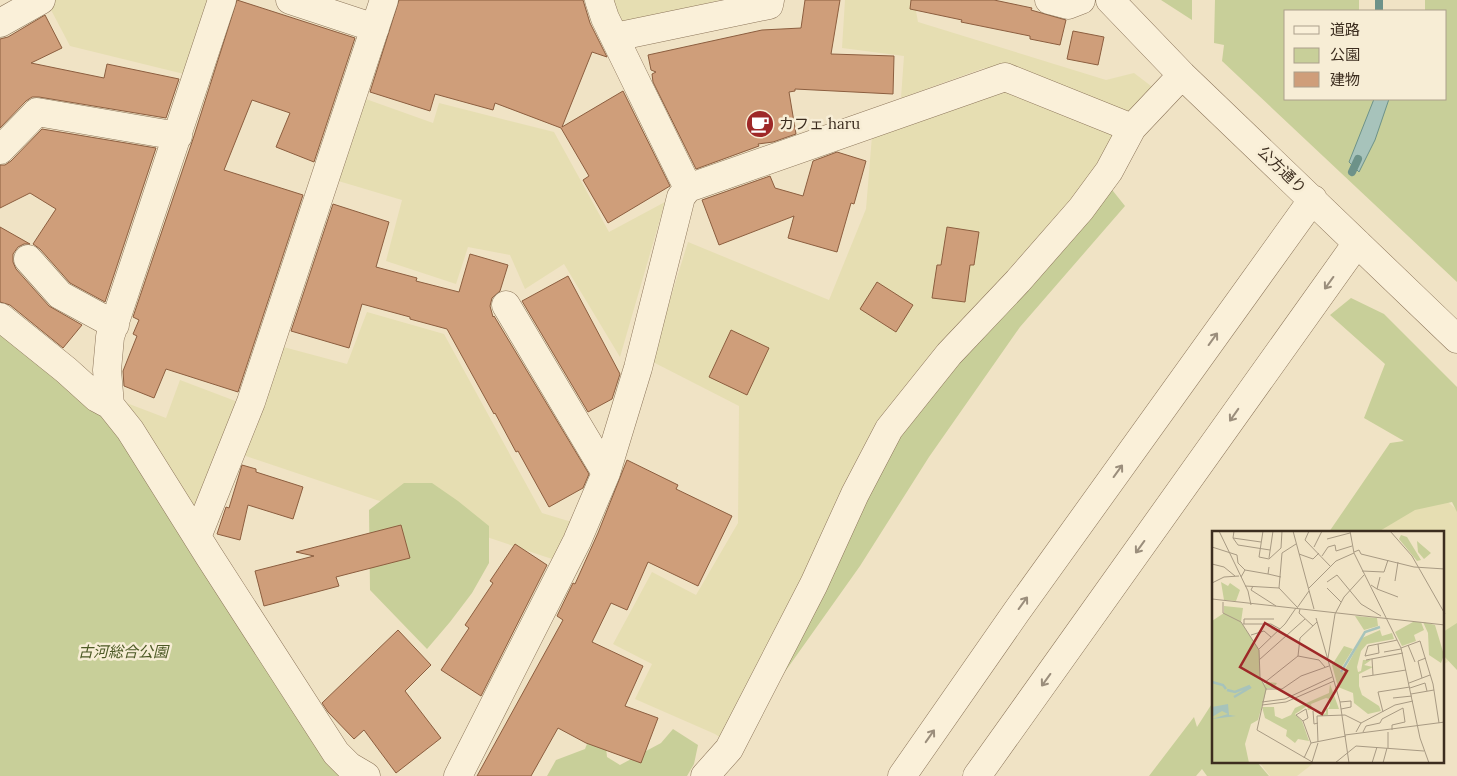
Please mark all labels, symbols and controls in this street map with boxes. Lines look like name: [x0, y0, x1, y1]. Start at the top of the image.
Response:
legend: [1284, 10, 1447, 100]
text: 道路: [1330, 20, 1360, 39]
text: 公園: [1330, 45, 1360, 64]
text: 建物: [1330, 70, 1360, 89]
cafe icon: カフェ haru: [745, 109, 775, 139]
place label: カフェ haru: [779, 114, 860, 133]
street label: 公方通り: [1254, 142, 1311, 197]
one-way arrow: [1324, 275, 1334, 289]
one-way arrow: [1208, 332, 1218, 346]
one-way arrow: [1229, 408, 1240, 421]
one-way arrow: [1113, 464, 1123, 478]
inset map: [1212, 531, 1444, 764]
one-way arrow: [1135, 540, 1145, 554]
one-way arrow: [1018, 596, 1028, 610]
park label: 古河総合公園: [78, 642, 170, 661]
one-way arrow: [1041, 673, 1051, 687]
one-way arrow: [925, 729, 935, 743]

